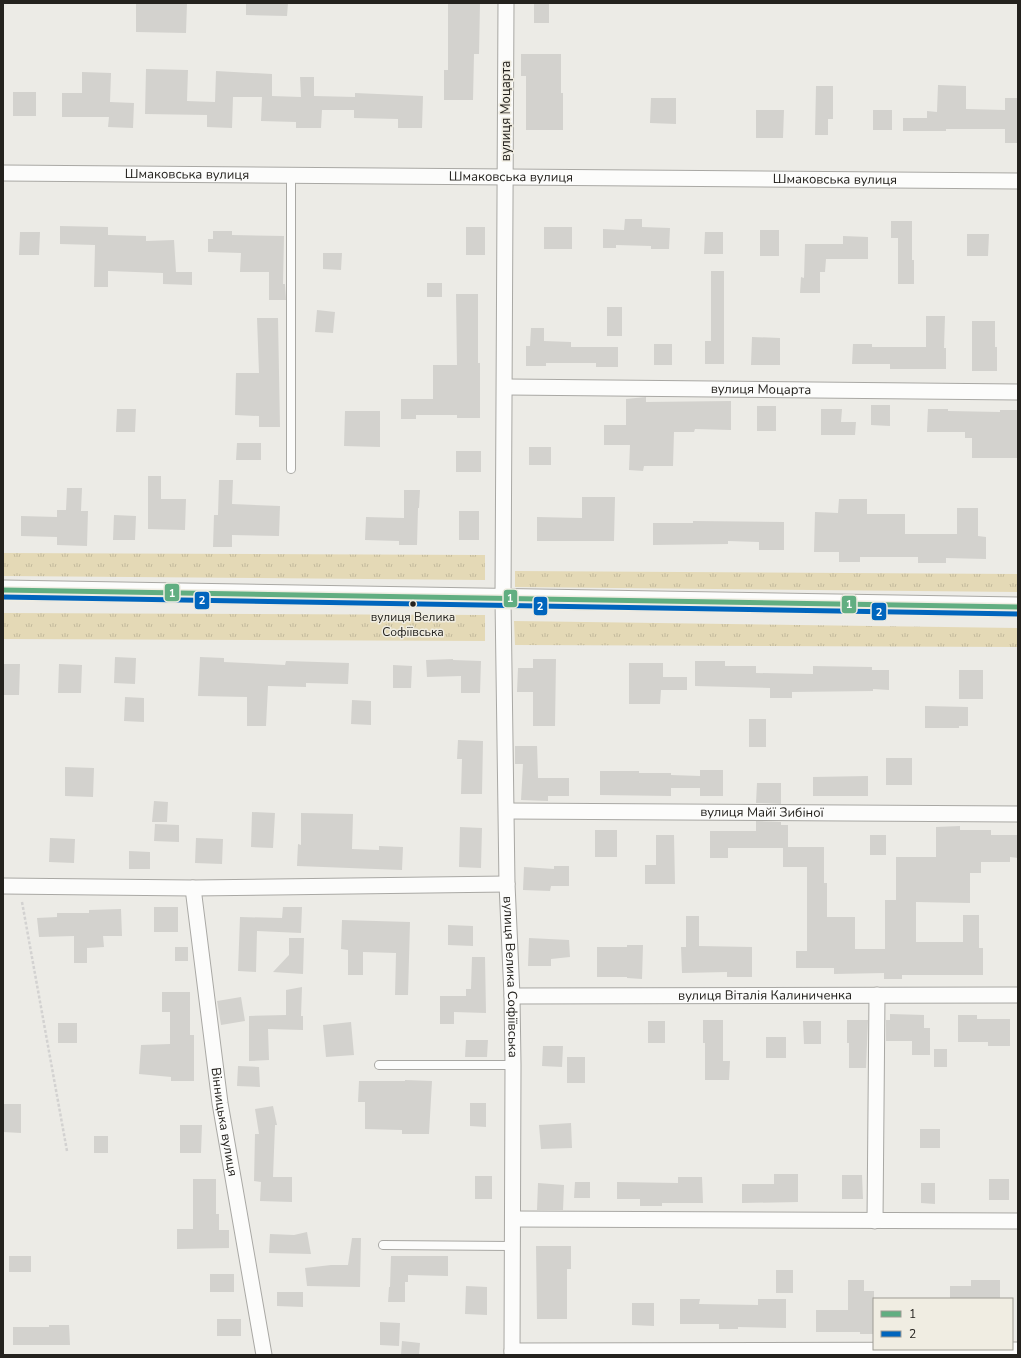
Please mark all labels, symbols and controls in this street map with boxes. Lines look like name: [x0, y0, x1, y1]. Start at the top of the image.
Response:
street label: вулиця Моцарта: [497, 61, 515, 161]
street label: Шмаковська вулиця: [125, 165, 249, 184]
street label: Шмаковська вулиця: [449, 168, 573, 186]
street label: Шмаковська вулиця: [773, 170, 897, 189]
street label: вулиця Моцарта: [711, 380, 811, 399]
line badge: 1: [164, 583, 180, 602]
text: 1: [169, 586, 175, 601]
line badge: 1: [503, 589, 518, 608]
line badge: 2: [194, 591, 210, 610]
text: 1: [507, 591, 513, 606]
text: 2: [199, 593, 206, 608]
line badge: 1: [841, 595, 857, 614]
line badge: 2: [533, 596, 548, 616]
text: 1: [846, 597, 852, 612]
marker: вулиця Велика Софіївська: [408, 599, 418, 609]
text: 2: [537, 599, 544, 614]
line badge: 2: [871, 602, 887, 621]
text: 2: [876, 605, 883, 620]
place label: вулиця Велика Софіївська: [371, 609, 455, 640]
street label: вулиця Майї Зибіної: [700, 803, 825, 822]
street label: вулиця Велика Софіївська: [499, 896, 522, 1058]
street label: вулиця Віталія Калиниченка: [678, 986, 852, 1005]
street label: Вінницька вулиця: [207, 1066, 242, 1178]
legend: [873, 1298, 1013, 1350]
text: 1: [909, 1306, 916, 1322]
text: 2: [909, 1326, 916, 1342]

